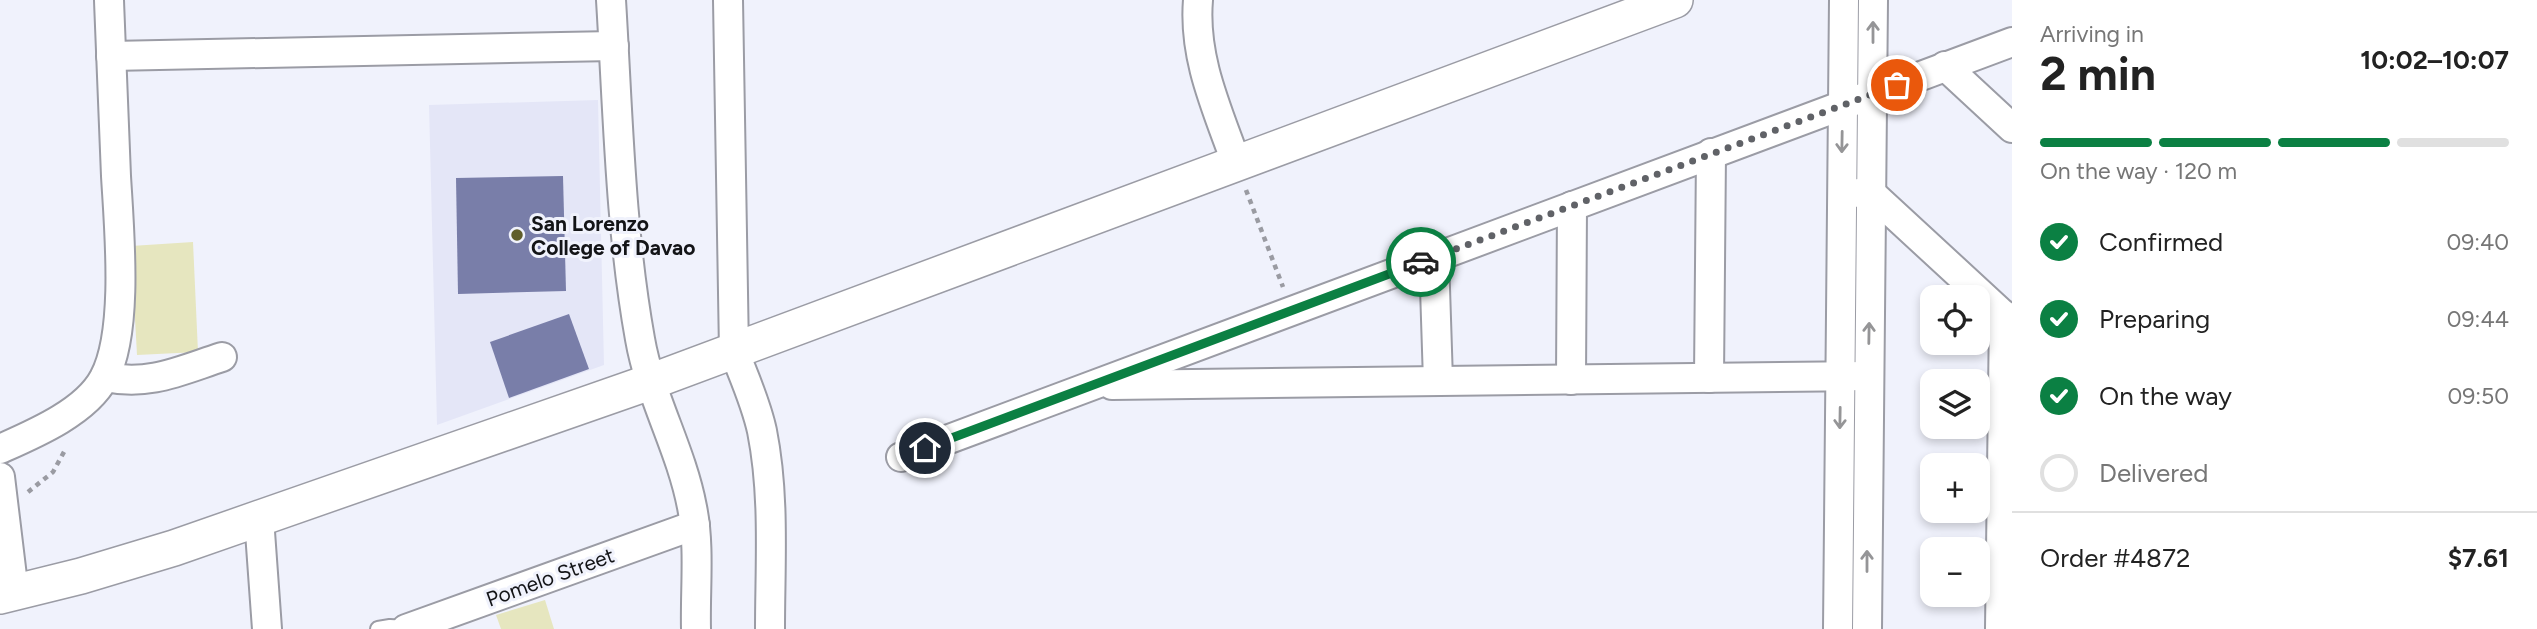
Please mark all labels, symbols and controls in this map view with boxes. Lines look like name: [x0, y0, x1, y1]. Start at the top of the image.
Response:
text: Arriving in: [2040, 20, 2144, 48]
one-way arrow: [1866, 21, 1880, 44]
text: 10:02–10:07: [2360, 44, 2509, 76]
text: 2 min: [2040, 46, 2156, 102]
pin: [1867, 55, 1927, 115]
icon: bag: [1878, 66, 1916, 104]
one-way arrow: [1835, 130, 1849, 153]
text: On the way · 120 m: [2040, 157, 2237, 185]
place label: San Lorenzo College of Davao: [531, 211, 695, 260]
icon: check: [2040, 223, 2078, 261]
text: Confirmed: [2099, 226, 2223, 258]
marker: San Lorenzo College of Davao: [509, 227, 525, 243]
courier: [1386, 227, 1456, 297]
text: 09:40: [2446, 228, 2509, 256]
icon: car: [1402, 243, 1440, 281]
map controls: [1920, 285, 1990, 607]
button: locate: [1920, 285, 1990, 355]
icon: check: [2040, 300, 2078, 338]
text: Preparing: [2099, 303, 2210, 335]
text: 09:44: [2447, 305, 2509, 333]
one-way arrow: [1862, 322, 1876, 345]
button: layers: [1920, 369, 1990, 439]
icon: check: [2040, 377, 2078, 415]
text: On the way: [2099, 380, 2232, 412]
text: 09:50: [2447, 382, 2509, 410]
one-way arrow: [1833, 406, 1846, 429]
pin: [895, 418, 955, 478]
icon: home: [906, 429, 944, 467]
button: +: [1920, 453, 1990, 523]
text: Delivered: [2099, 457, 2208, 489]
button: −: [1920, 537, 1990, 607]
street label: Pomelo Street: [483, 542, 617, 612]
text: Order #4872: [2040, 542, 2191, 574]
text: $7.61: [2448, 542, 2509, 574]
one-way arrow: [1861, 550, 1874, 573]

